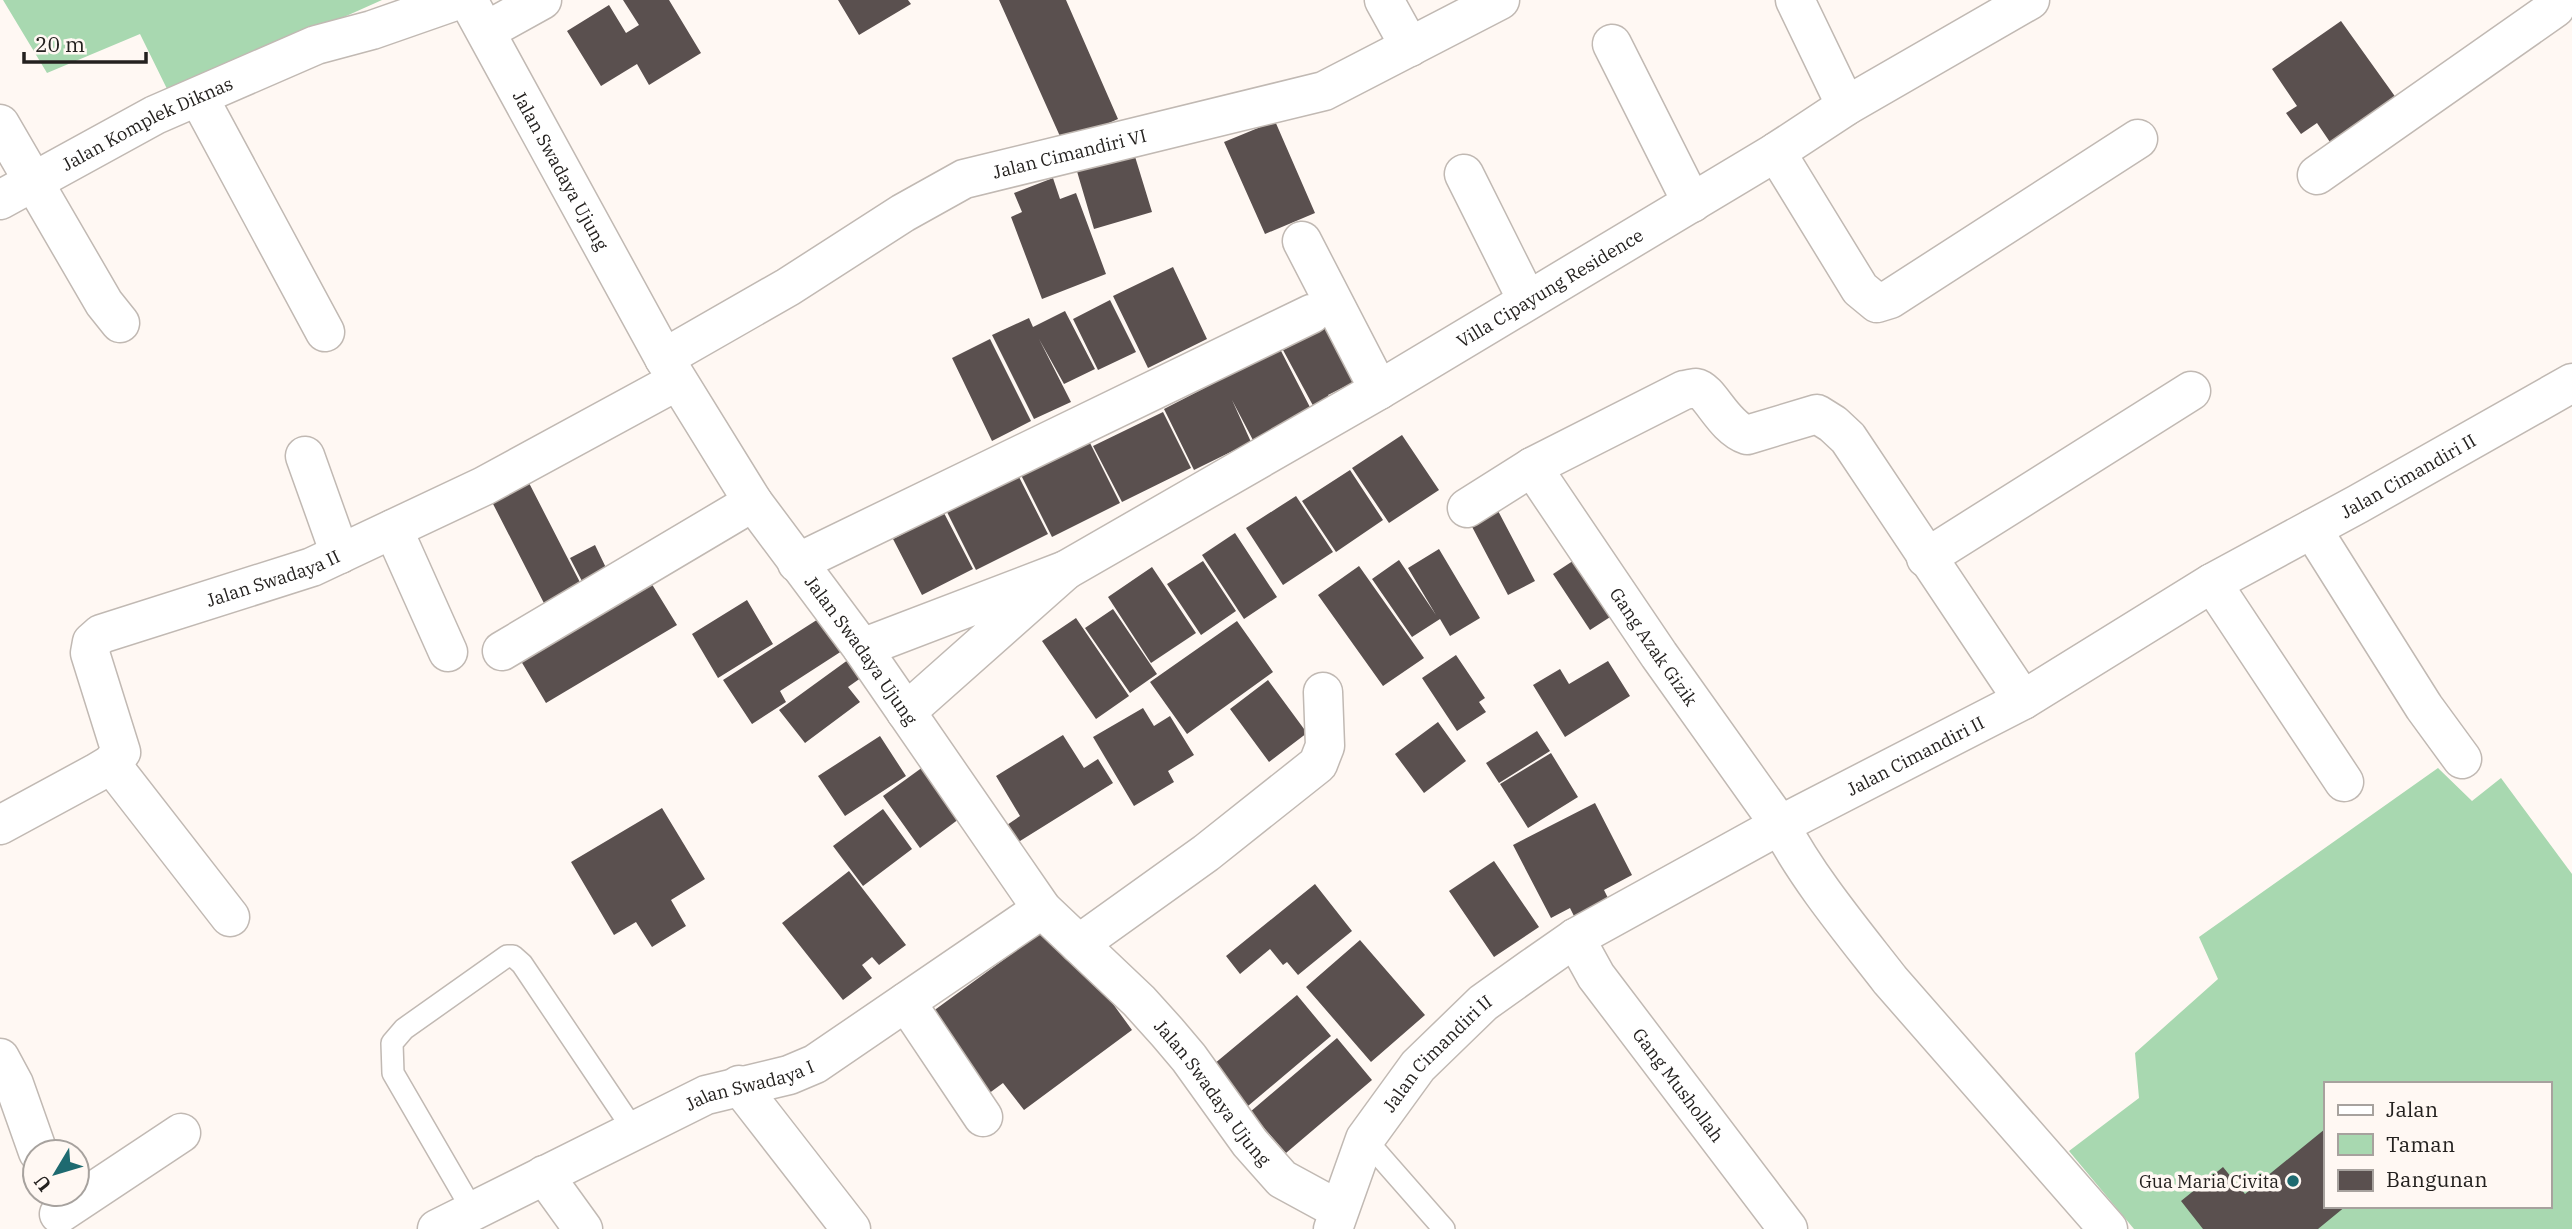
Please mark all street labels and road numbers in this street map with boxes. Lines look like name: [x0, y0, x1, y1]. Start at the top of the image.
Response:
street label: Jalan Komplek Diknas: [57, 71, 236, 176]
street label: Jalan Swadaya Ujung: [508, 86, 614, 254]
street label: Jalan Cimandiri VI: [990, 123, 1149, 183]
street label: Villa Cipayung Residence: [1452, 223, 1647, 352]
street label: Jalan Cimandiri II: [2336, 428, 2480, 523]
street label: Jalan Swadaya II: [203, 544, 343, 611]
street label: Jalan Swadaya Ujung: [800, 571, 923, 729]
street label: Gang Azak Gizik: [1605, 583, 1703, 711]
street label: Jalan Cimandiri II: [1842, 711, 1988, 800]
street label: Jalan Cimandiri II: [1377, 989, 1496, 1116]
street label: Jalan Swadaya Ujung: [1150, 1014, 1276, 1170]
street label: Gang Mushollah: [1628, 1023, 1729, 1146]
street label: Jalan Swadaya I: [681, 1054, 817, 1115]

